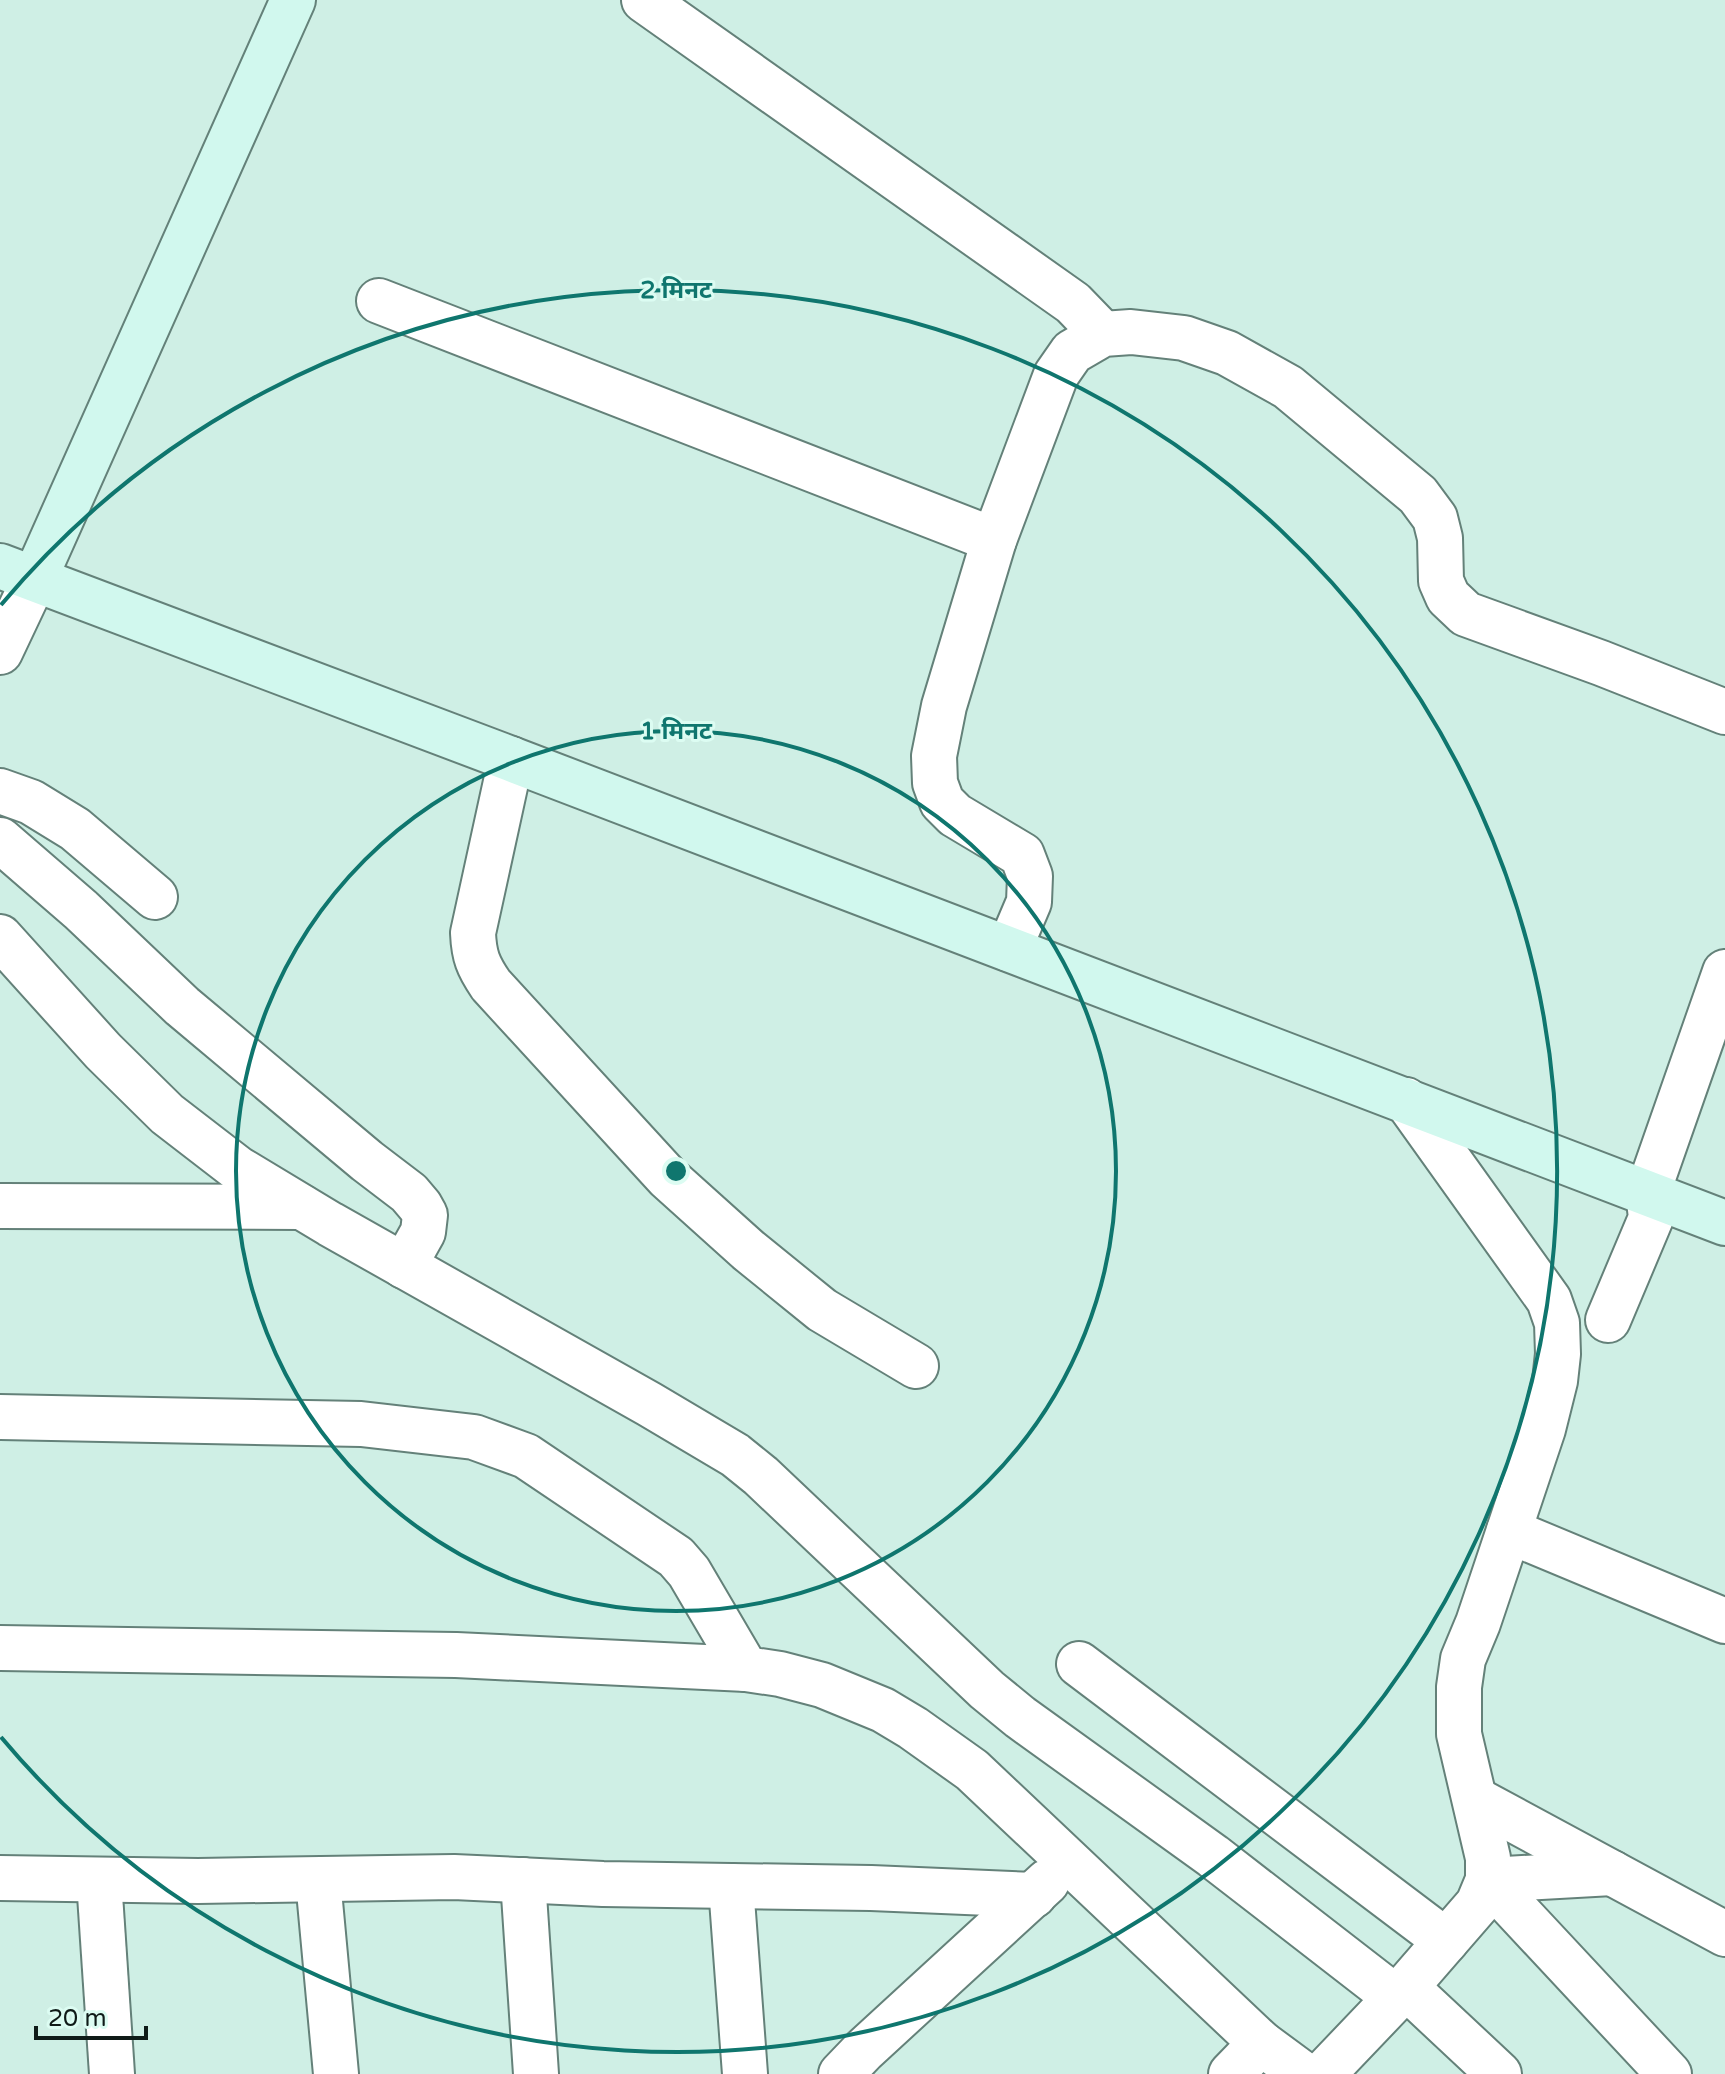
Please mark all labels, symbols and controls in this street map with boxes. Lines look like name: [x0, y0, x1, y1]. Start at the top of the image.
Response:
text: 2 मिनट: [640, 276, 713, 305]
text: 1 मिनट: [640, 717, 713, 746]
centre of rings: [662, 1157, 690, 1185]
scale bar: [36, 1990, 146, 2040]
text: 20 m: [48, 2004, 106, 2033]

